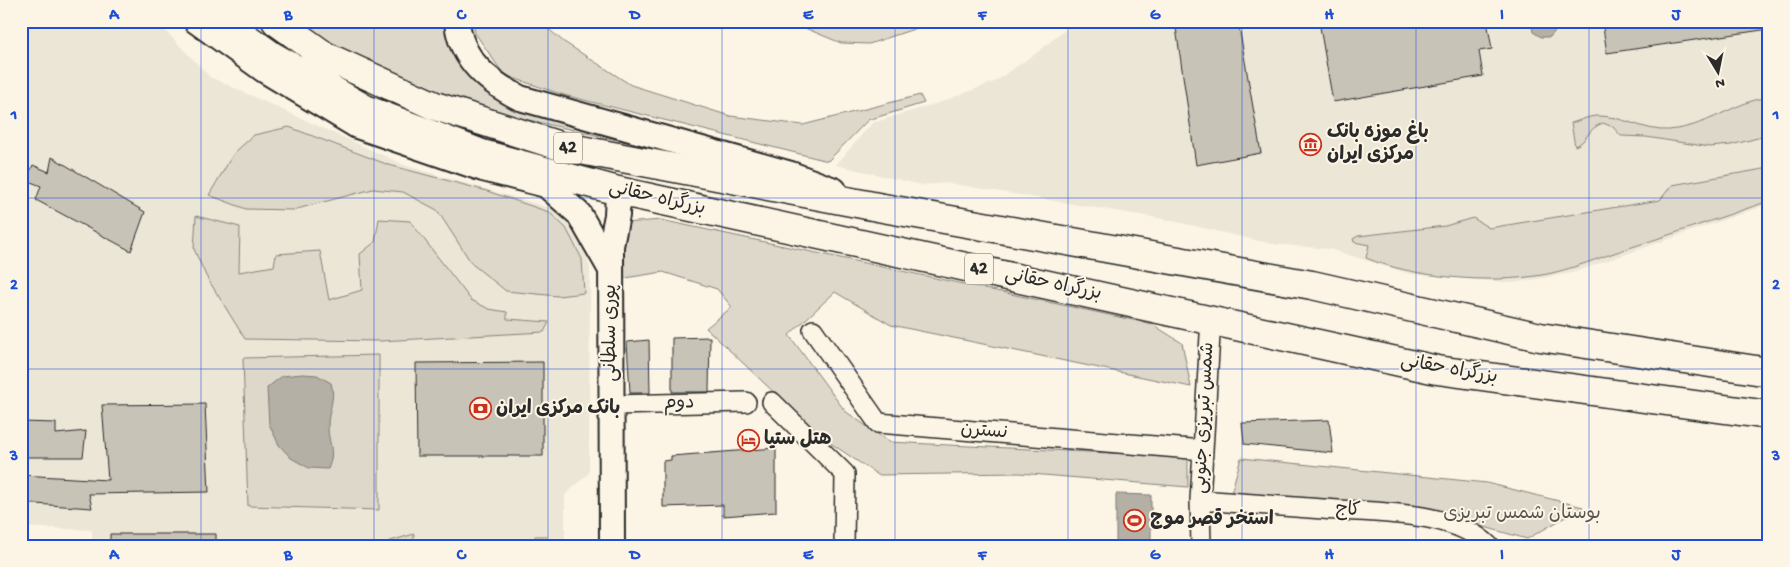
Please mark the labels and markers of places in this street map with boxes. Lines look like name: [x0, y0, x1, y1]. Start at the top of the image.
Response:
place label: باغ موزه بانک مرکزی ایران: [1327, 119, 1429, 167]
museum icon: باغ موزه بانک مرکزی ایران: [1299, 132, 1323, 156]
bank icon: بانک مرکزی ایران: [468, 397, 492, 421]
place label: بانک مرکزی ایران: [496, 398, 620, 421]
hotel icon: هتل ستیا: [736, 428, 760, 452]
place label: هتل ستیا: [764, 429, 831, 452]
sports icon: استخر قصر موج: [1122, 508, 1146, 532]
place label: استخر قصر موج: [1150, 508, 1274, 532]

